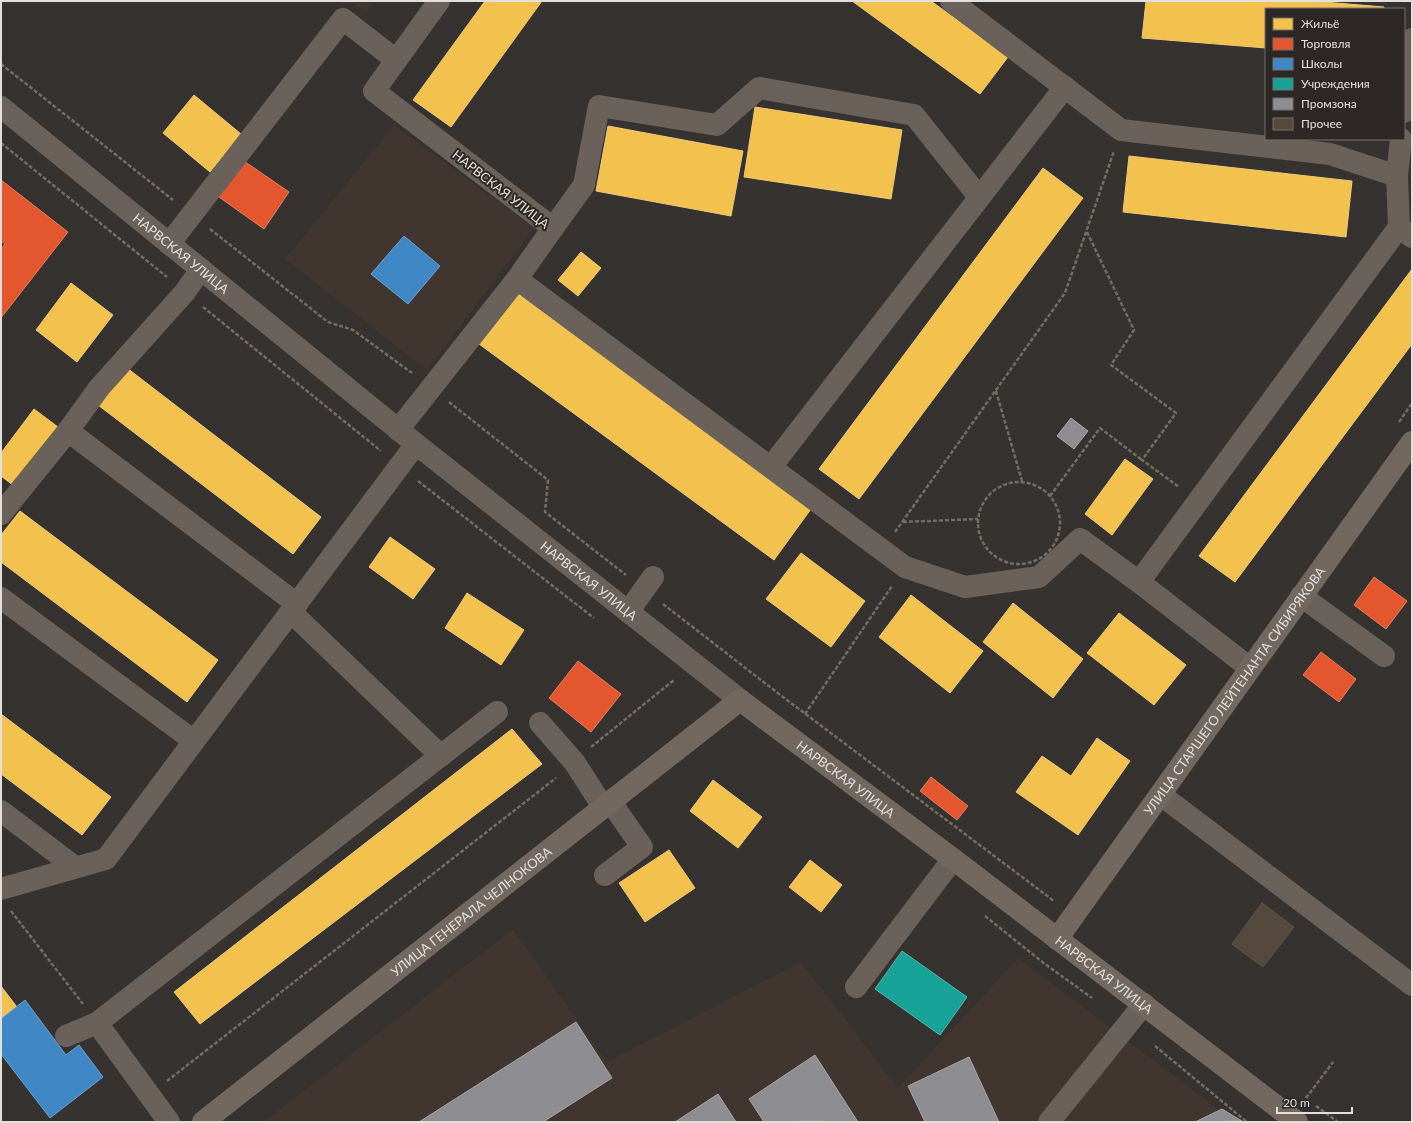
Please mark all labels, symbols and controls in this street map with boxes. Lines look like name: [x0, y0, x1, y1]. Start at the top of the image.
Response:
legend: [1265, 8, 1405, 140]
text: Жильё: [1301, 16, 1339, 31]
text: Торговля: [1301, 36, 1351, 51]
text: Школы: [1301, 56, 1342, 71]
text: Учреждения: [1301, 76, 1370, 91]
text: Промзона: [1301, 96, 1357, 111]
text: Прочее: [1301, 116, 1342, 131]
street label: НАРВСКАЯ УЛИЦА: [449, 146, 553, 232]
street label: НАРВСКАЯ УЛИЦА: [130, 210, 232, 297]
street label: НАРВСКАЯ УЛИЦА: [537, 538, 641, 624]
street label: УЛИЦА СТАРШЕГО ЛЕЙТЕНАНТА СИБИРЯКОВА: [1140, 563, 1328, 818]
street label: НАРВСКАЯ УЛИЦА: [793, 737, 898, 821]
street label: УЛИЦА ГЕНЕРАЛА ЧЕЛНОКОВА: [387, 843, 555, 979]
street label: НАРВСКАЯ УЛИЦА: [1052, 932, 1156, 1017]
scale bar: [1277, 1089, 1352, 1115]
text: 20 m: [1283, 1095, 1310, 1110]

